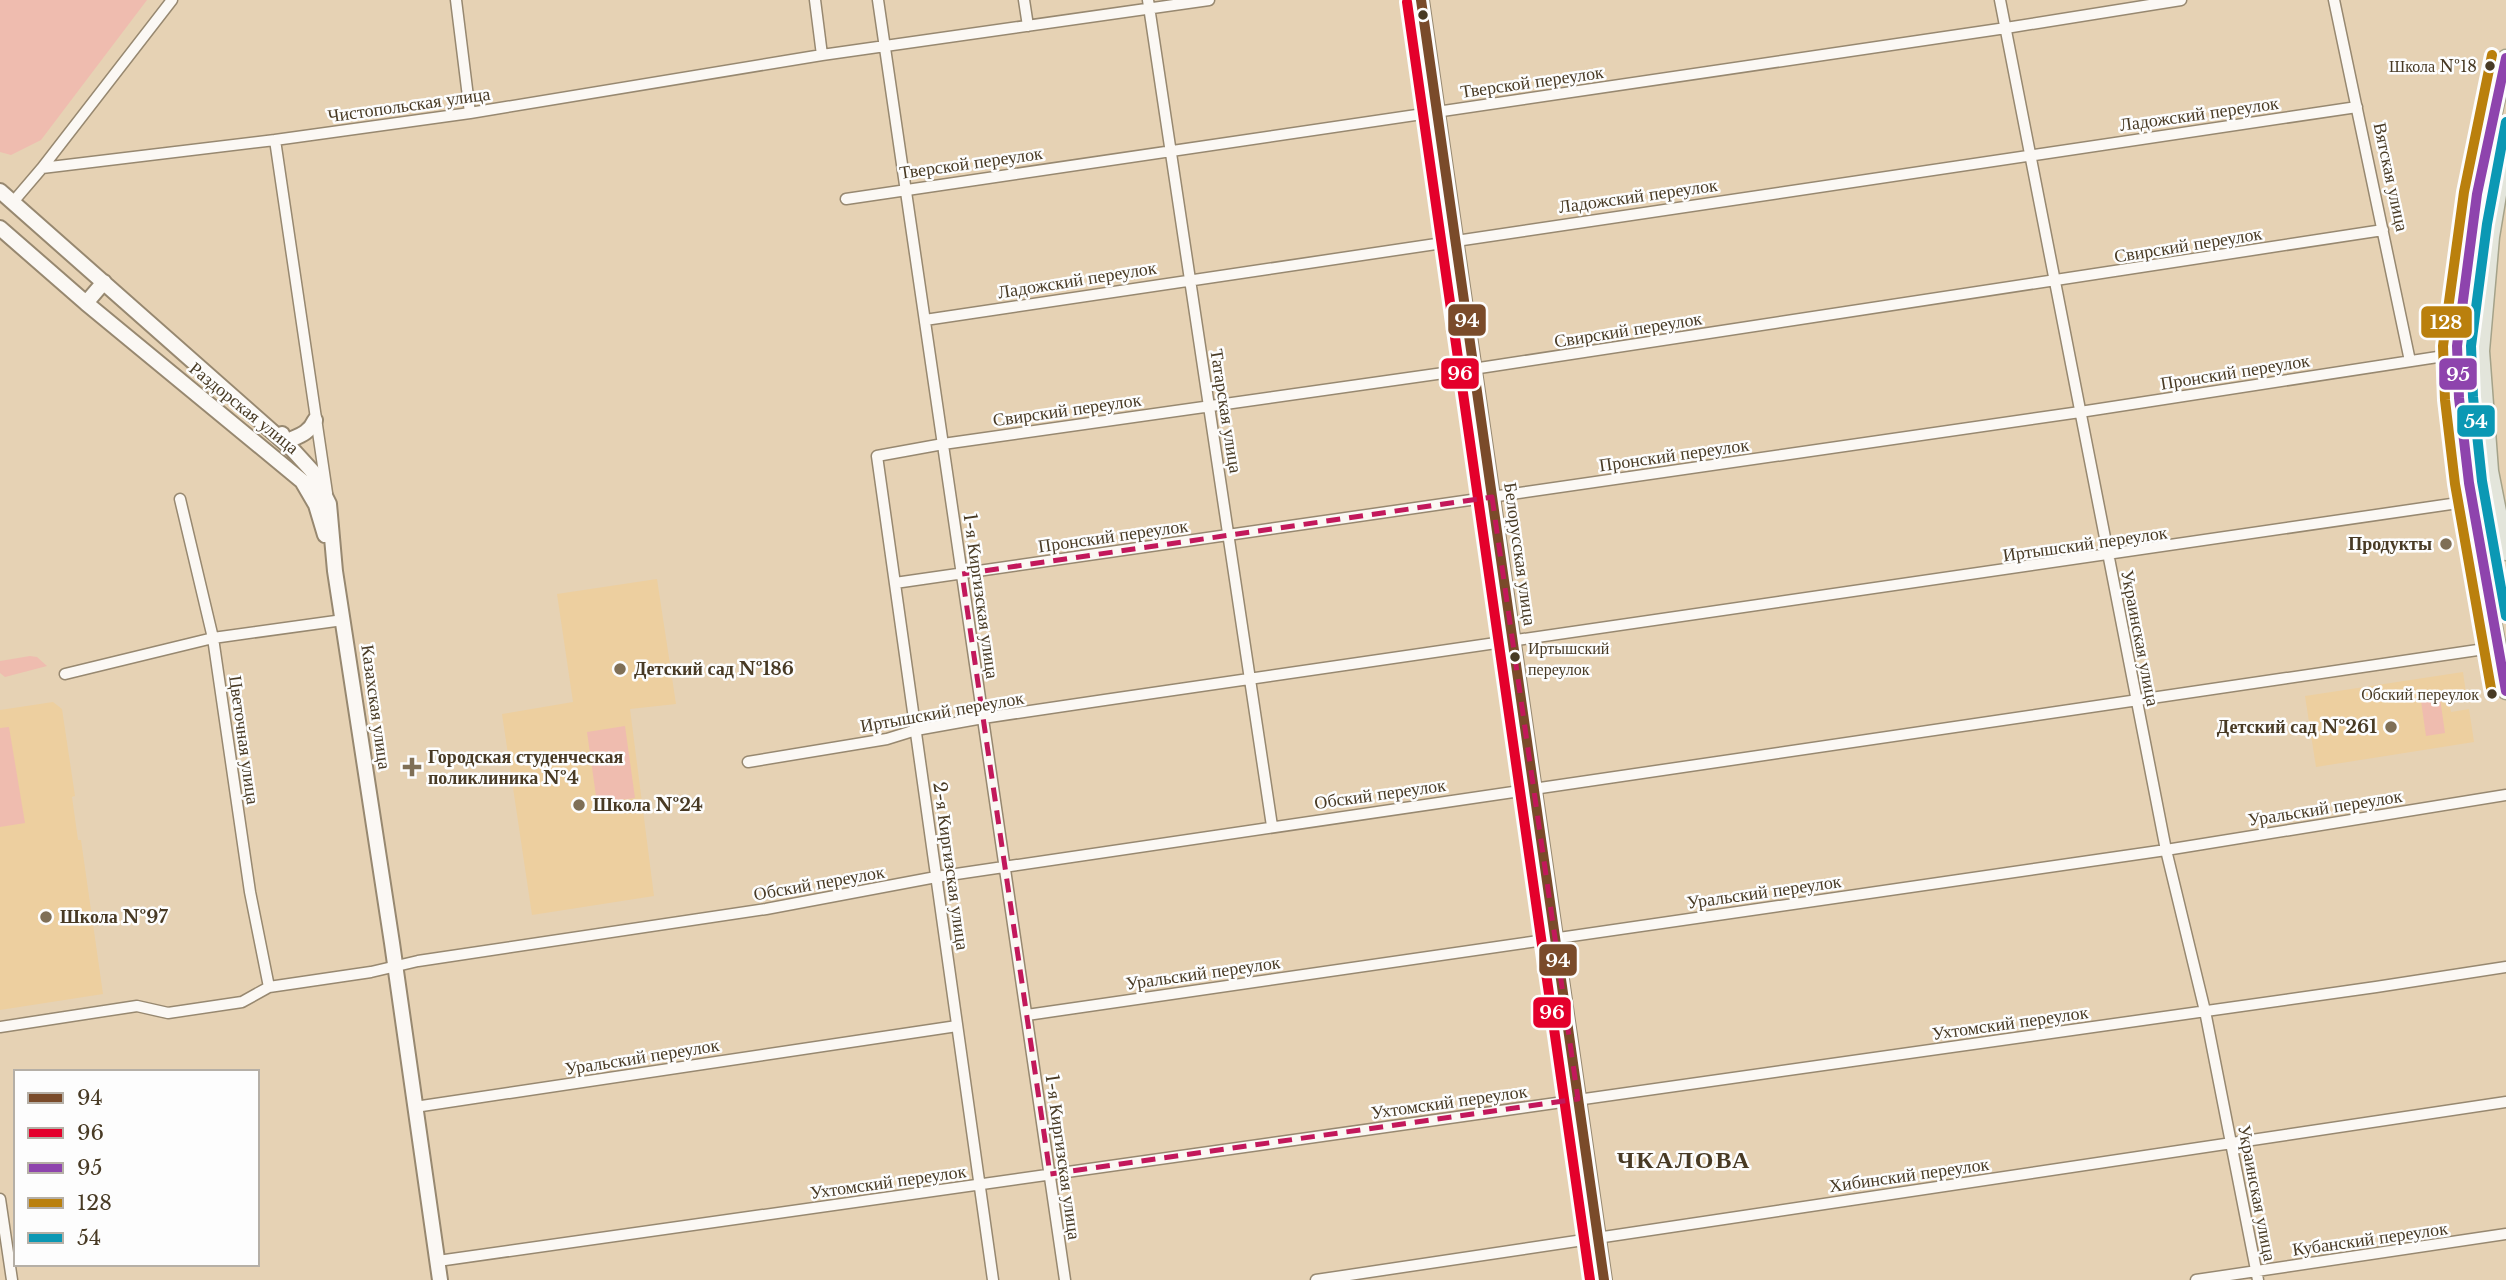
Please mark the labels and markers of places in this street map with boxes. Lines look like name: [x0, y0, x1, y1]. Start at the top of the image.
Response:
unlabelled marker: [1416, 8, 1430, 22]
place label: Школа №18: [2389, 56, 2477, 76]
marker: Школа №18: [2483, 59, 2497, 73]
place label: Продукты: [2348, 533, 2432, 555]
marker: Продукты: [2438, 536, 2454, 552]
place label: Иртышский переулок: [1528, 638, 1610, 679]
marker: Иртышский переулок: [1508, 650, 1522, 664]
place label: Детский сад №186: [634, 658, 794, 680]
marker: Детский сад №186: [612, 661, 628, 677]
place label: Обский переулок: [2361, 684, 2479, 704]
marker: Обский переулок: [2485, 687, 2499, 701]
place label: Детский сад №261: [2217, 716, 2377, 738]
marker: Детский сад №261: [2383, 719, 2399, 735]
place label: Городская студенческая поликлиника №4: [428, 746, 623, 789]
marker: Городская студенческая поликлиника №4: [402, 757, 422, 777]
place label: Школа №24: [593, 794, 703, 816]
marker: Школа №24: [571, 797, 587, 813]
place label: Школа №97: [60, 906, 168, 928]
marker: Школа №97: [38, 909, 54, 925]

